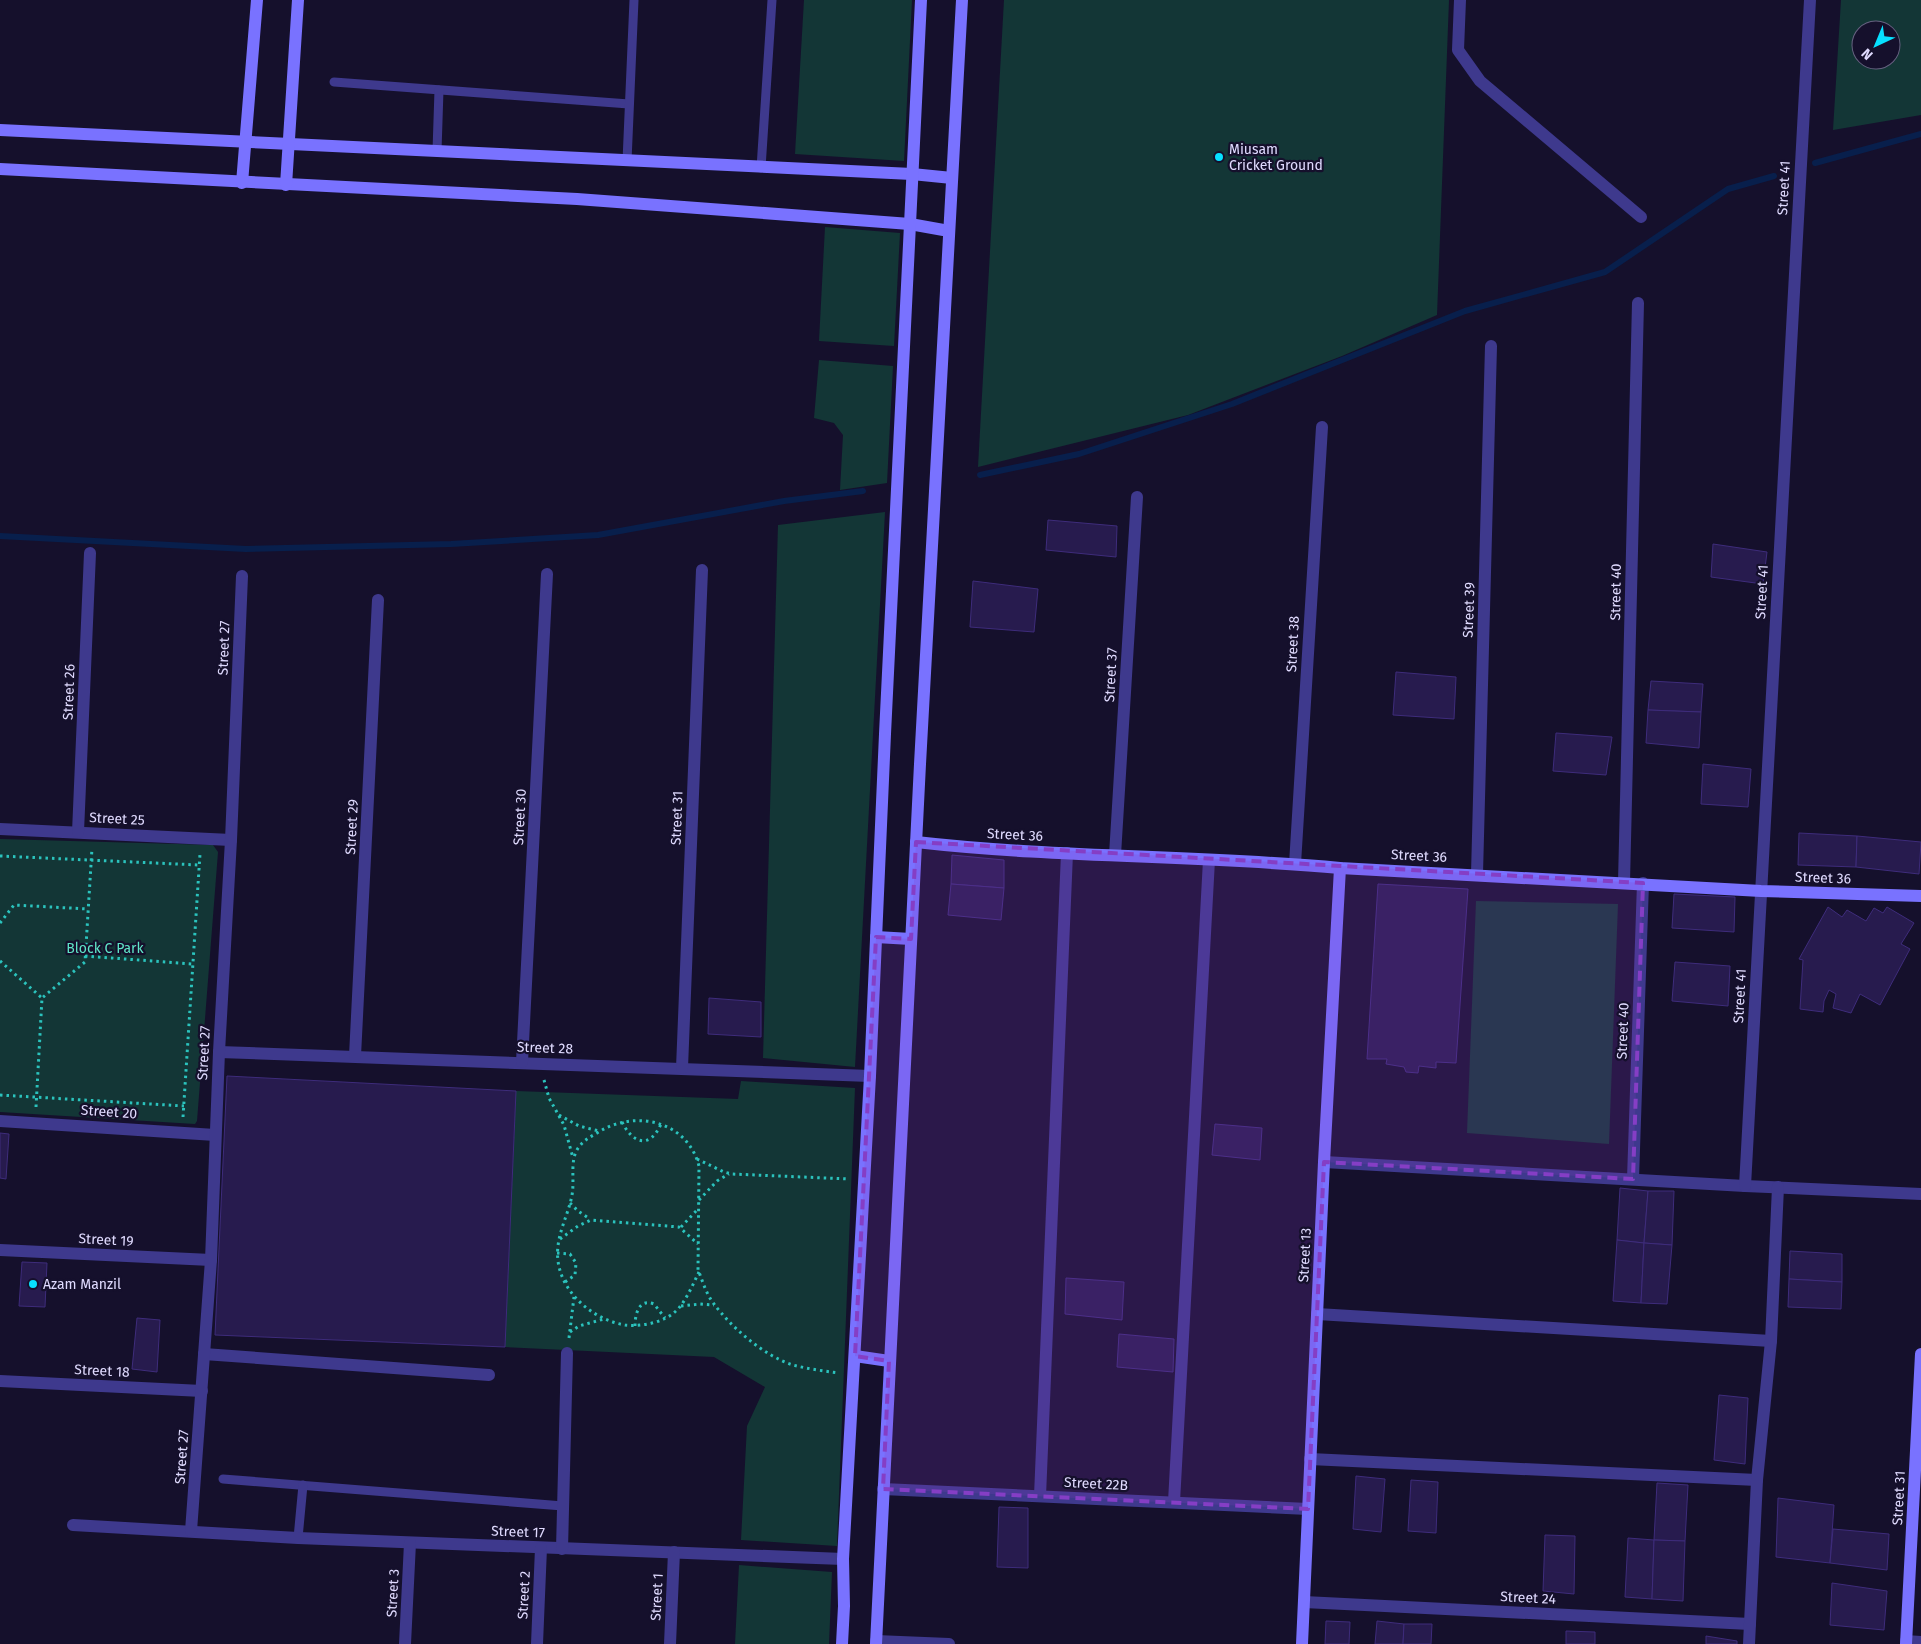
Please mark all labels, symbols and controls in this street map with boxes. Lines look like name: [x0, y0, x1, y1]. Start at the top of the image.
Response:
north arrow: [1851, 20, 1901, 70]
text: N: [1858, 45, 1877, 63]
place label: Miusam Cricket Ground: [1229, 141, 1323, 174]
marker: Miusam Cricket Ground: [1213, 151, 1225, 163]
street label: Street 41: [1774, 160, 1794, 216]
street label: Street 40: [1607, 563, 1625, 621]
street label: Street 41: [1752, 564, 1772, 620]
street label: Street 39: [1460, 582, 1478, 638]
street label: Street 38: [1283, 615, 1303, 673]
street label: Street 27: [215, 620, 233, 676]
street label: Street 37: [1101, 647, 1121, 703]
street label: Street 26: [60, 664, 78, 720]
street label: Street 30: [510, 788, 530, 846]
street label: Street 31: [668, 791, 686, 845]
street label: Street 29: [342, 799, 362, 855]
street label: Street 25: [89, 809, 145, 829]
street label: Street 36: [987, 825, 1043, 845]
street label: Street 36: [1391, 846, 1447, 866]
street label: Street 36: [1795, 869, 1851, 887]
park label: Block C Park: [66, 940, 145, 957]
street label: Street 41: [1730, 968, 1750, 1024]
street label: Street 40: [1614, 1002, 1632, 1060]
street label: Street 27: [194, 1025, 214, 1081]
street label: Street 28: [517, 1039, 574, 1057]
street label: Street 20: [80, 1102, 138, 1122]
street label: Street 13: [1295, 1227, 1315, 1283]
street label: Street 19: [78, 1230, 134, 1250]
place label: Azam Manzil: [43, 1276, 121, 1293]
marker: Azam Manzil: [27, 1278, 39, 1290]
street label: Street 18: [74, 1361, 130, 1381]
street label: Street 27: [172, 1429, 192, 1485]
street label: Street 31: [1889, 1470, 1909, 1526]
street label: Street 22B: [1064, 1474, 1128, 1494]
street label: Street 17: [491, 1523, 545, 1541]
street label: Street 3: [383, 1568, 403, 1618]
street label: Street 2: [514, 1570, 534, 1620]
street label: Street 1: [647, 1573, 667, 1621]
street label: Street 24: [1500, 1588, 1557, 1608]

